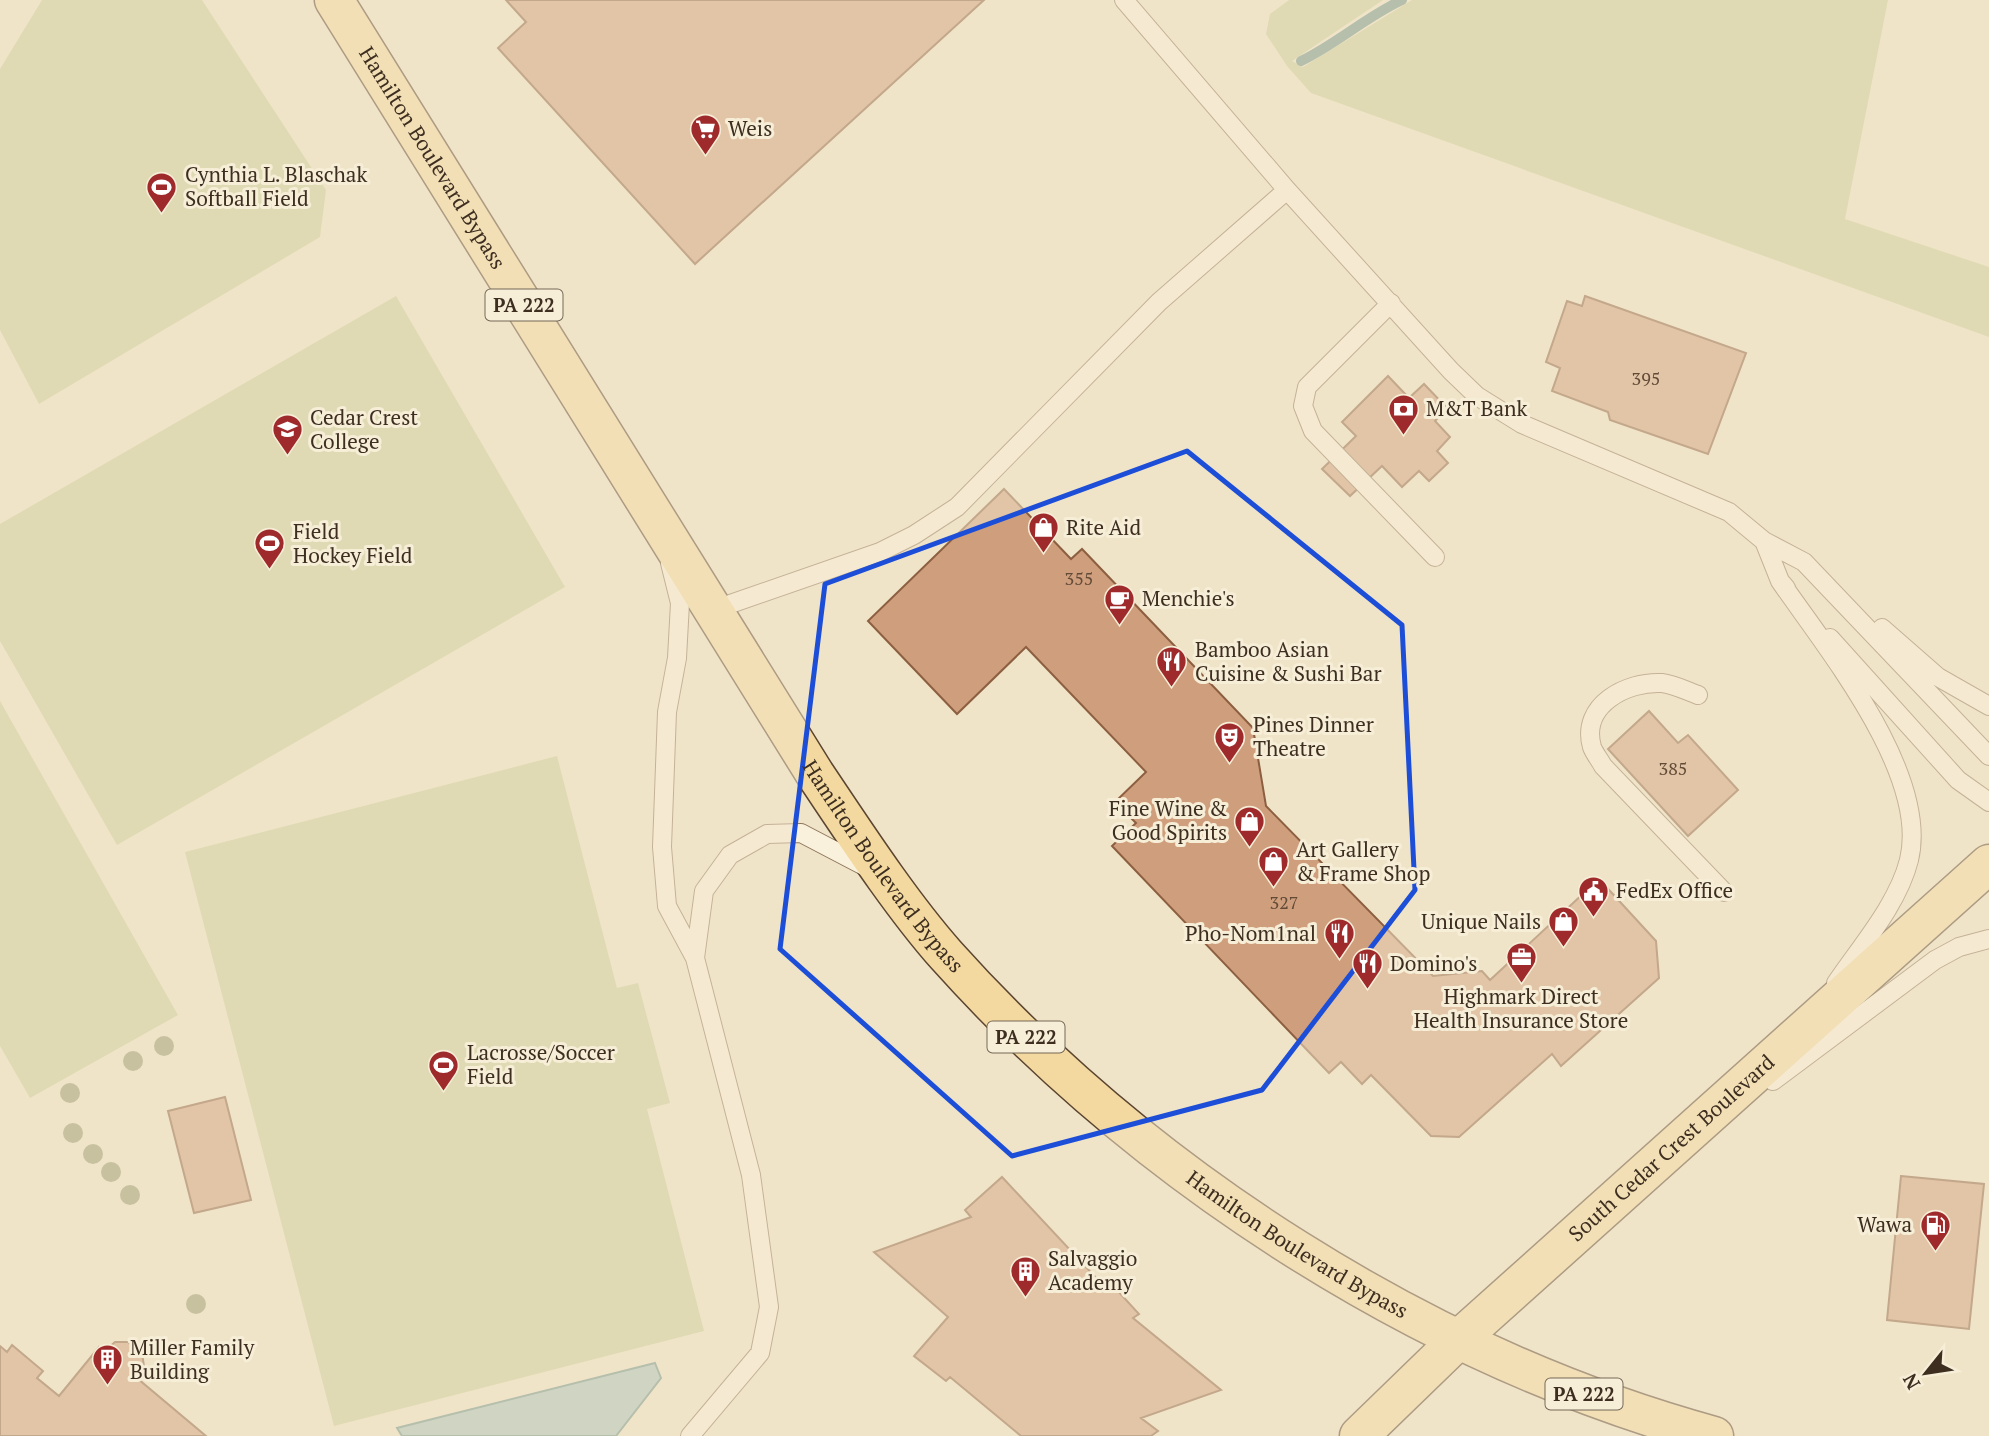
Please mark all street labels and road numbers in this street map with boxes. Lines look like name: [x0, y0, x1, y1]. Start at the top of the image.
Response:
street label: Hamilton Boulevard Bypass: [353, 41, 513, 274]
road number: PA 222: [486, 290, 562, 320]
street label: Hamilton Boulevard Bypass: [797, 754, 970, 978]
road number: PA 222: [988, 1021, 1064, 1052]
street label: South Cedar Crest Boulevard: [1562, 1048, 1780, 1247]
street label: Hamilton Boulevard Bypass: [1181, 1163, 1413, 1324]
road number: PA 222: [1546, 1378, 1622, 1410]

